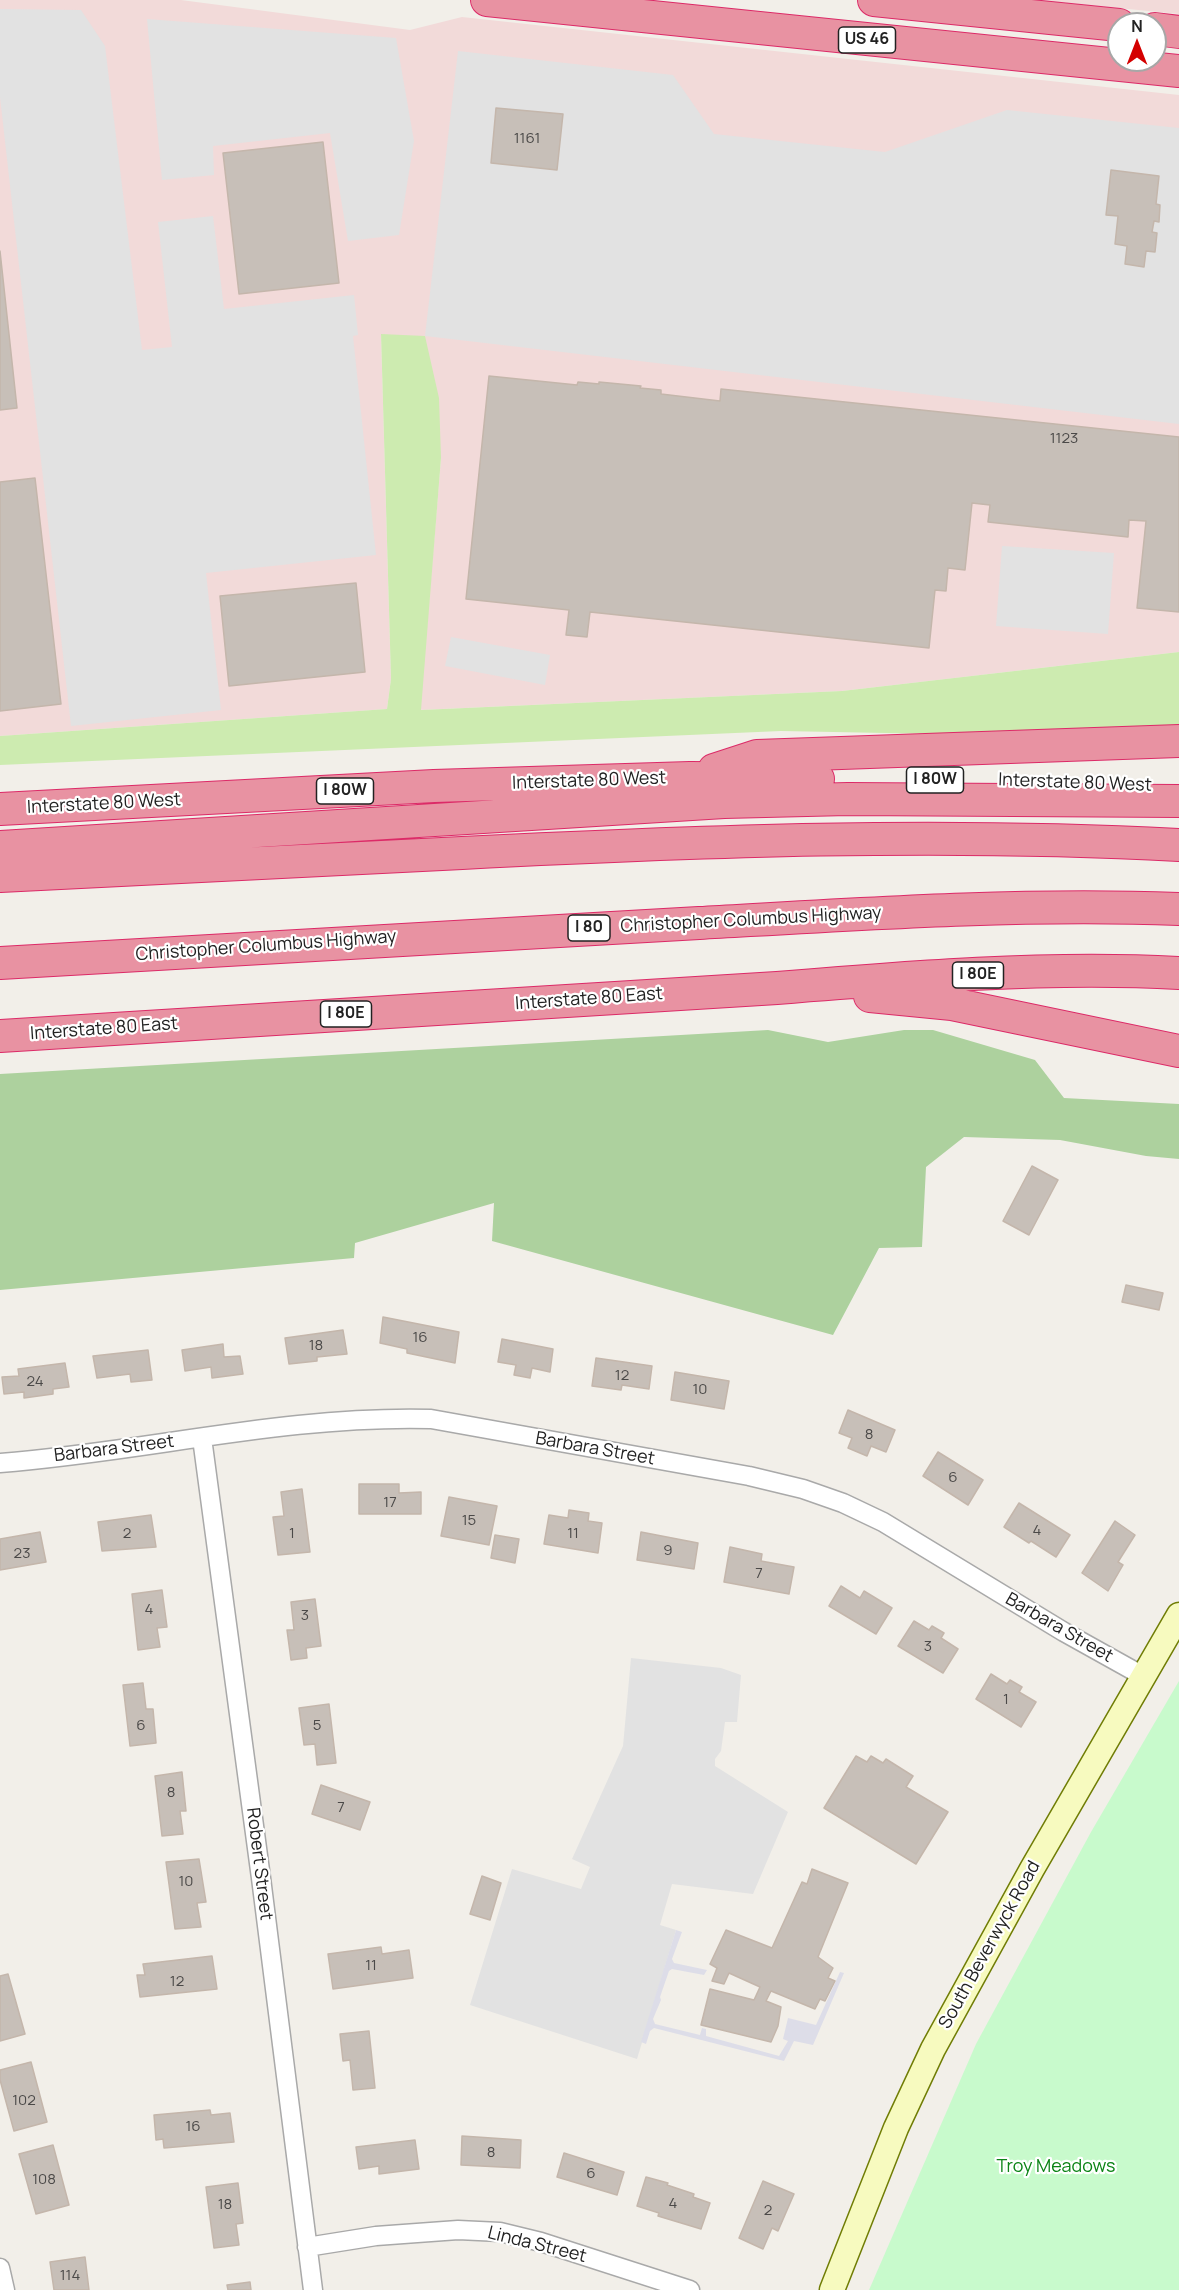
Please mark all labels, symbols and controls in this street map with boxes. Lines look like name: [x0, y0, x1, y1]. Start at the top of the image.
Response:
north arrow: [1107, 12, 1167, 72]
text: N: [1131, 15, 1143, 37]
road number: US 46: [838, 27, 896, 53]
house number: 1161: [514, 130, 540, 148]
house number: 1123: [1050, 430, 1078, 448]
road number: I 80W: [906, 767, 964, 793]
street label: Interstate 80 West: [512, 768, 666, 794]
street label: Interstate 80 West: [998, 770, 1152, 796]
road number: I 80W: [316, 778, 374, 804]
street label: Interstate 80 West: [27, 789, 181, 819]
street label: Christopher Columbus Highway: [620, 902, 882, 938]
road number: I 80: [568, 915, 610, 941]
street label: Christopher Columbus Highway: [135, 926, 397, 966]
road number: I 80E: [952, 962, 1004, 988]
street label: Interstate 80 East: [514, 983, 664, 1015]
road number: I 80E: [320, 1001, 372, 1027]
street label: Interstate 80 East: [29, 1013, 179, 1045]
house number: 16: [412, 1329, 428, 1347]
house number: 18: [309, 1337, 323, 1355]
house number: 12: [615, 1367, 629, 1385]
house number: 24: [26, 1373, 44, 1391]
house number: 10: [693, 1381, 707, 1399]
house number: 8: [865, 1426, 873, 1444]
street label: Barbara Street: [534, 1428, 656, 1470]
street label: Barbara Street: [53, 1431, 175, 1467]
house number: 6: [948, 1469, 958, 1487]
house number: 17: [383, 1494, 397, 1512]
house number: 15: [462, 1512, 476, 1530]
house number: 4: [1033, 1522, 1041, 1540]
house number: 2: [123, 1525, 131, 1543]
house number: 1: [289, 1525, 295, 1543]
house number: 11: [567, 1525, 579, 1543]
house number: 9: [663, 1542, 673, 1560]
house number: 23: [14, 1545, 30, 1563]
house number: 7: [755, 1565, 763, 1583]
street label: Barbara Street: [1001, 1588, 1117, 1668]
house number: 4: [145, 1601, 153, 1619]
house number: 3: [301, 1607, 309, 1625]
house number: 3: [924, 1638, 932, 1656]
house number: 1: [1003, 1691, 1009, 1709]
house number: 6: [136, 1717, 146, 1735]
house number: 5: [313, 1717, 321, 1735]
house number: 8: [167, 1784, 175, 1802]
house number: 7: [337, 1799, 345, 1817]
street label: Robert Street: [241, 1806, 277, 1922]
street label: South Beverwyck Road: [935, 1857, 1045, 2033]
house number: 10: [179, 1873, 193, 1891]
house number: 11: [365, 1957, 377, 1975]
house number: 12: [170, 1973, 184, 1991]
house number: 102: [12, 2092, 36, 2110]
house number: 16: [185, 2118, 201, 2136]
house number: 8: [487, 2144, 495, 2162]
park label: Troy Meadows: [997, 2156, 1115, 2178]
house number: 6: [586, 2165, 596, 2183]
house number: 108: [32, 2171, 56, 2189]
house number: 4: [669, 2195, 677, 2213]
house number: 18: [218, 2196, 232, 2214]
house number: 2: [764, 2202, 772, 2220]
street label: Linda Street: [485, 2222, 589, 2268]
house number: 114: [60, 2267, 80, 2285]

